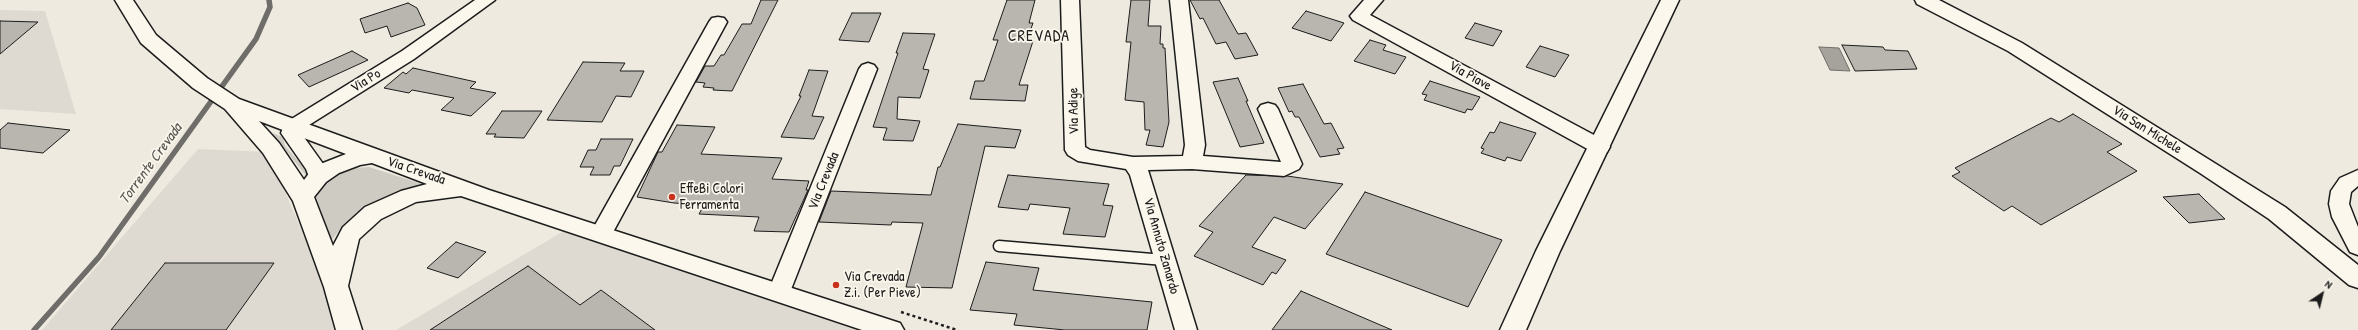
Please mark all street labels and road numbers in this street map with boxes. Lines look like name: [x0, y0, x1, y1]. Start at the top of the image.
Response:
street label: Via Piave: [1446, 57, 1494, 95]
street label: Via Po: [348, 65, 384, 97]
street label: Via Adige: [1065, 87, 1083, 135]
street label: Via San Michele: [2109, 102, 2185, 158]
street label: Via Crevada: [805, 150, 843, 212]
street label: Via Crevada: [385, 153, 447, 189]
street label: Via Annuto Zanardo: [1139, 196, 1183, 296]

